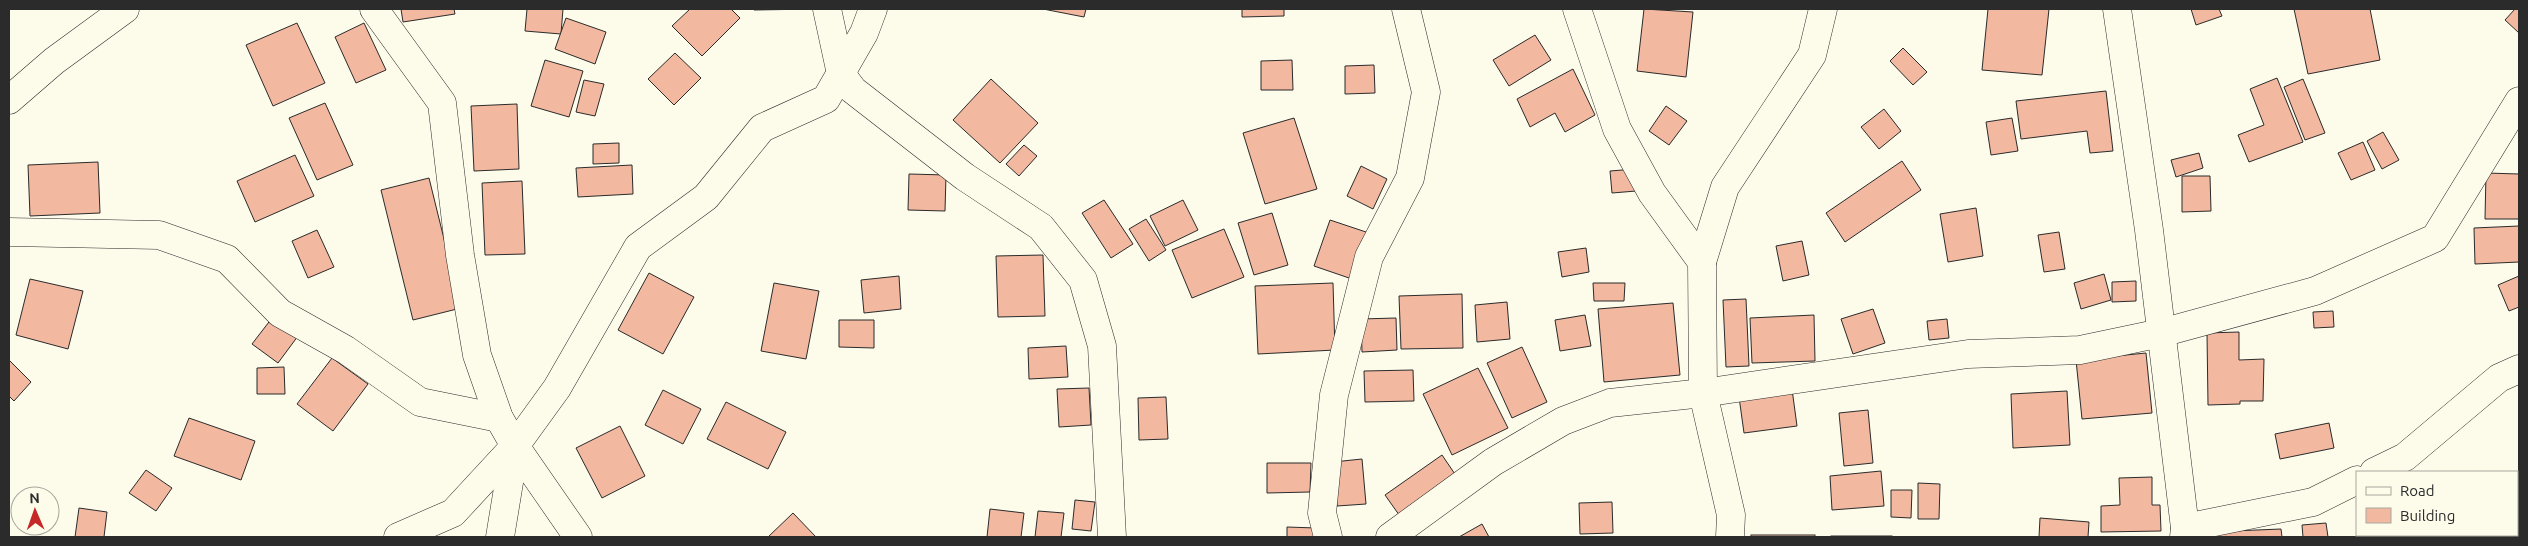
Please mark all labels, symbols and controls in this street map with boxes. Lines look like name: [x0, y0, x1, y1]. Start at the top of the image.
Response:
legend: [2356, 471, 2518, 536]
text: Road: [2400, 482, 2435, 499]
north arrow: [10, 486, 60, 536]
text: N: [29, 490, 40, 506]
text: Building: [2400, 507, 2455, 524]

